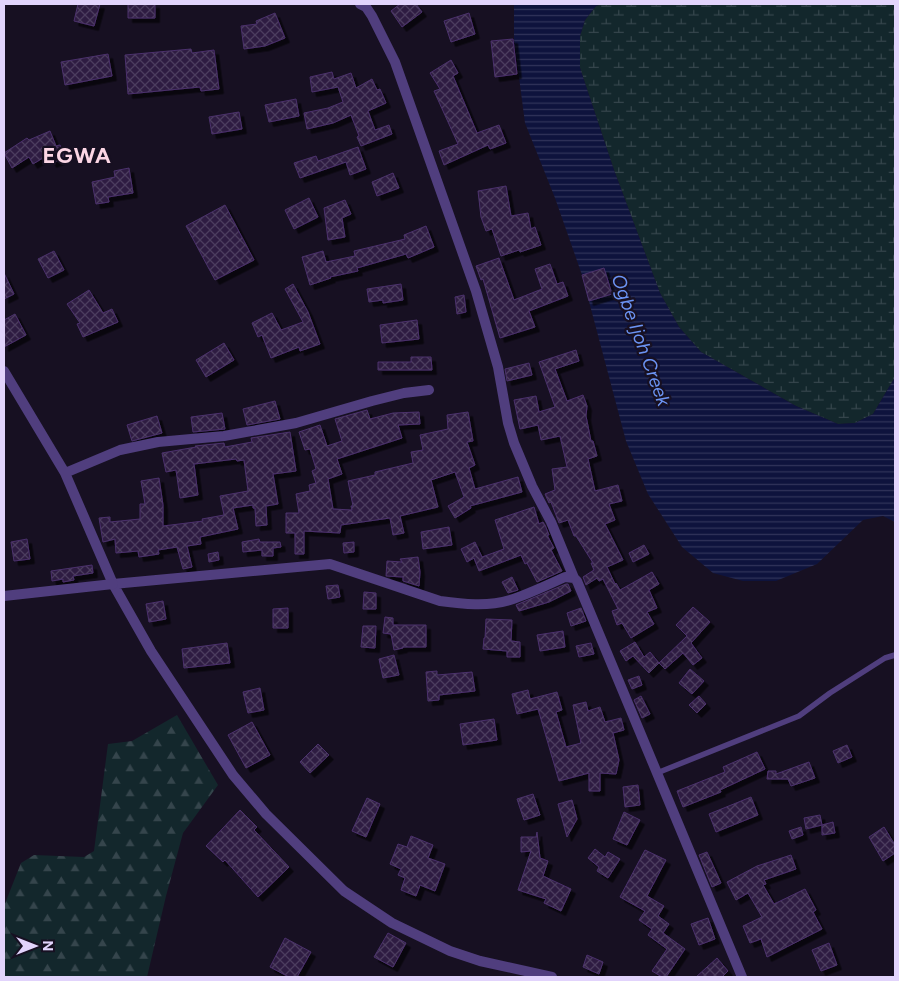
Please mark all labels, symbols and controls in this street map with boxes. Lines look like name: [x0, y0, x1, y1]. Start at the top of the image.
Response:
district label: EGWA: [42, 142, 112, 169]
water label: Ogbe Ijoh Creek: [606, 271, 676, 410]
north arrow: [10, 921, 60, 971]
text: N: [39, 941, 56, 951]

